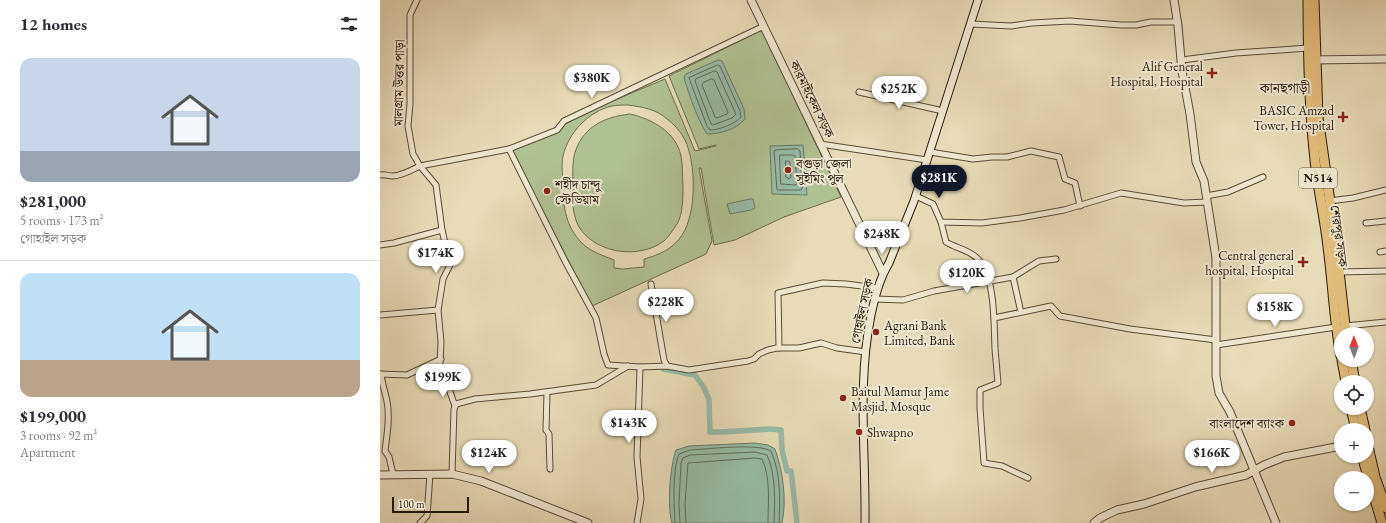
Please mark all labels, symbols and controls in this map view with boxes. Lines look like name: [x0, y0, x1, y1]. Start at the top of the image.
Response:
text: 12 homes: [20, 13, 87, 35]
icon: filters: [338, 13, 360, 35]
street label: মালগ্রাম উত্তর পাড়া: [390, 40, 408, 127]
street label: কারমাইকেল সড়ক: [785, 57, 838, 141]
place label: Alif General Hospital, Hospital: [1110, 58, 1203, 90]
pin: $380K: [564, 65, 620, 99]
marker: Alif General Hospital, Hospital: [1206, 67, 1218, 79]
text: $380K: [574, 69, 610, 86]
pin: $252K: [871, 76, 927, 110]
district label: কানছগাড়ী: [1259, 79, 1310, 97]
text: $252K: [881, 80, 917, 97]
icon: home: [154, 84, 226, 156]
place label: BASIC Amzad Tower, Hospital: [1253, 102, 1334, 134]
marker: BASIC Amzad Tower, Hospital: [1337, 111, 1349, 123]
place label: বগুড়া জেলা সুইমিং পুল: [795, 155, 851, 187]
marker: বগুড়া জেলা সুইমিং পুল: [783, 165, 793, 175]
pin: $281K: [911, 165, 967, 199]
road number: N514: [1299, 168, 1337, 188]
text: $281K: [921, 169, 957, 186]
place label: শহীদ চান্দু স্টেডিয়াম: [554, 176, 602, 208]
marker: শহীদ চান্দু স্টেডিয়াম: [542, 186, 552, 196]
text: $281,000: [20, 190, 86, 212]
street label: শেরপুর সড়ক: [1326, 204, 1352, 269]
text: 5 rooms · 173 m²: [20, 212, 104, 229]
pin: $248K: [854, 221, 910, 255]
text: $248K: [864, 225, 900, 242]
text: গোহাইল সড়ক: [20, 230, 86, 247]
pin: $174K: [408, 240, 464, 274]
text: $174K: [418, 244, 454, 261]
place label: Central general hospital, Hospital: [1205, 247, 1294, 279]
marker: Central general hospital, Hospital: [1297, 256, 1309, 268]
pin: $120K: [939, 260, 995, 294]
text: $120K: [949, 264, 985, 281]
street label: গোহাইল সড়ক: [847, 276, 877, 345]
pin: $228K: [638, 289, 694, 323]
text: $228K: [648, 293, 684, 310]
pin: $158K: [1247, 294, 1303, 328]
text: $158K: [1257, 298, 1293, 315]
icon: home: [154, 299, 226, 371]
place label: Agrani Bank Limited, Bank: [883, 317, 956, 349]
marker: Agrani Bank Limited, Bank: [871, 327, 881, 337]
north arrow: [1334, 327, 1374, 367]
map controls: [1334, 327, 1374, 511]
pin: $199K: [415, 364, 471, 398]
text: $199K: [425, 368, 461, 385]
button: locate: [1334, 375, 1374, 415]
place label: Baitul Mamur Jame Masjid, Mosque: [851, 383, 949, 415]
marker: Baitul Mamur Jame Masjid, Mosque: [838, 393, 848, 403]
text: $199,000: [20, 405, 86, 427]
pin: $143K: [601, 410, 657, 444]
text: $143K: [611, 414, 647, 431]
place label: বাংলাদেশ ব্যাংক: [1208, 415, 1285, 432]
marker: বাংলাদেশ ব্যাংক: [1287, 418, 1297, 428]
button: +: [1334, 423, 1374, 463]
place label: Shwapno: [867, 424, 913, 441]
text: 3 rooms · 92 m²: [20, 427, 97, 444]
marker: Shwapno: [854, 427, 864, 437]
pin: $124K: [461, 440, 517, 474]
pin: $166K: [1184, 440, 1240, 474]
text: Apartment: [20, 444, 75, 461]
text: $124K: [471, 444, 507, 461]
text: $166K: [1194, 444, 1230, 461]
button: −: [1334, 471, 1374, 511]
scale bar: [392, 495, 469, 514]
text: 100 m: [398, 497, 425, 511]

